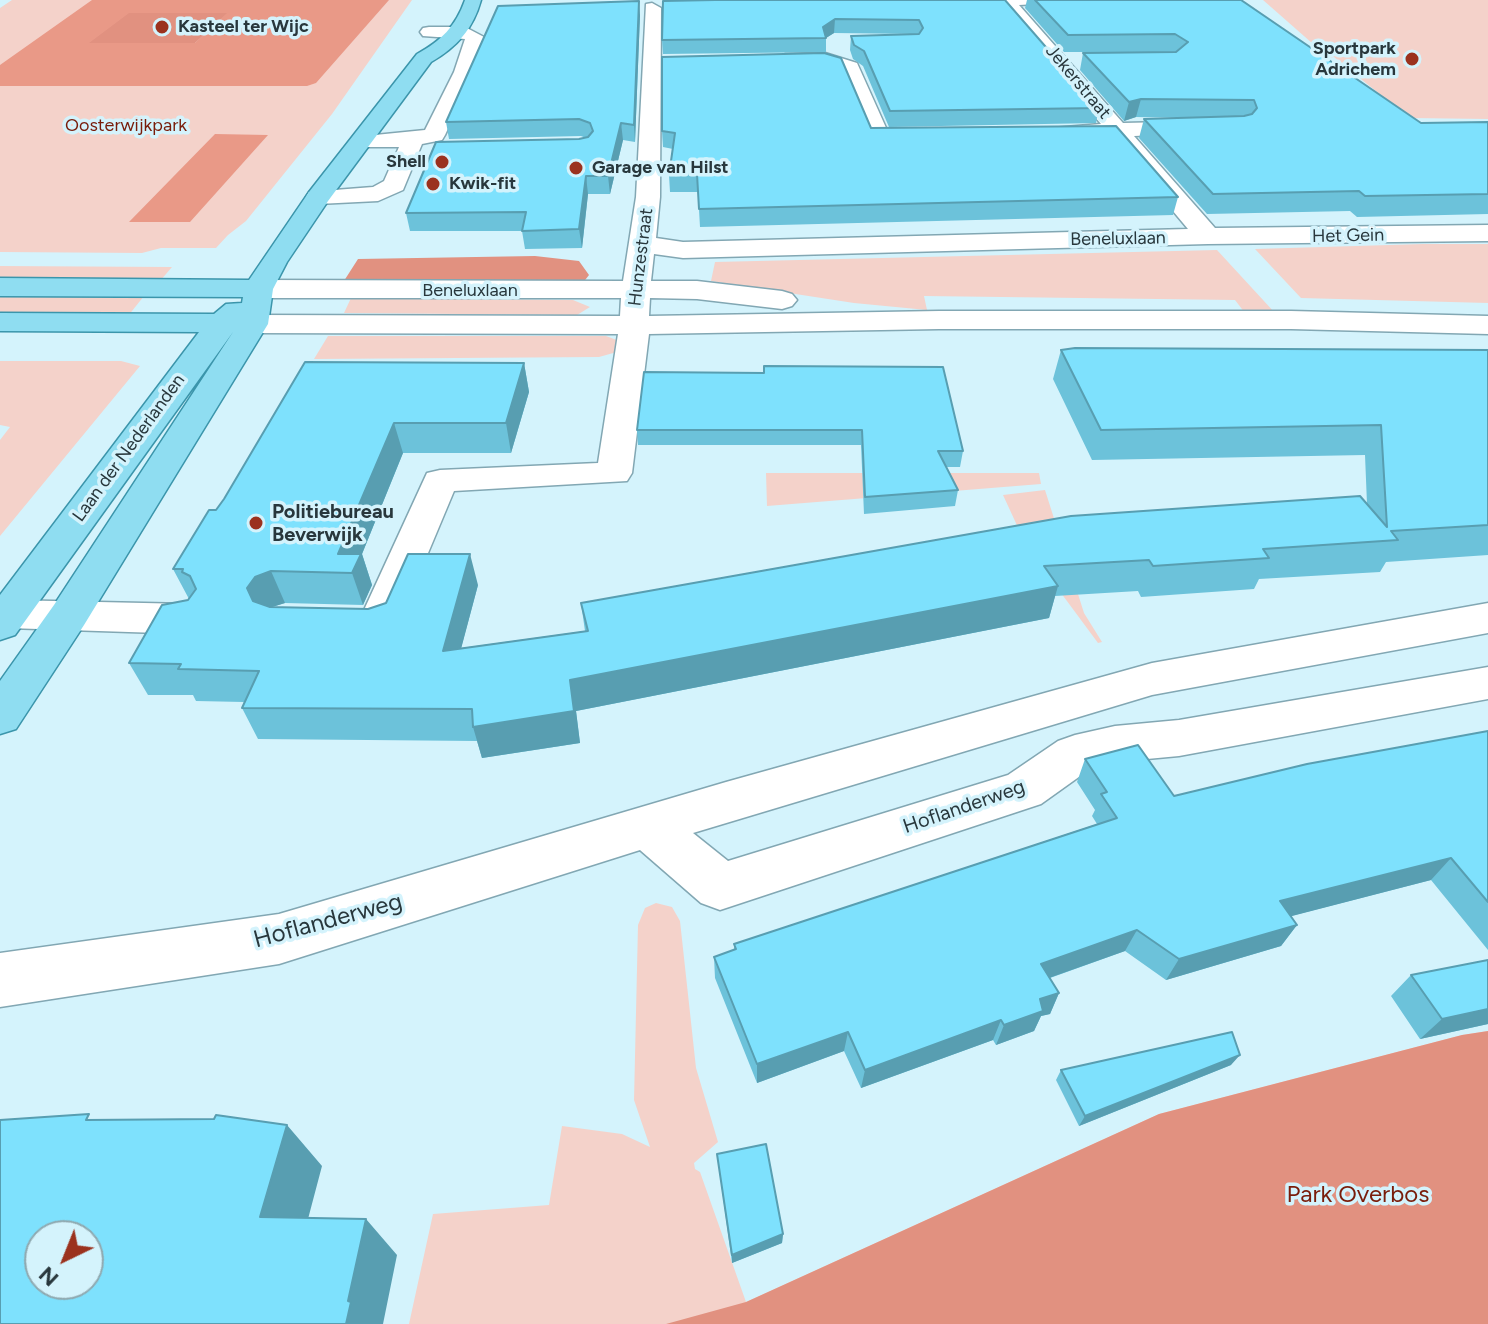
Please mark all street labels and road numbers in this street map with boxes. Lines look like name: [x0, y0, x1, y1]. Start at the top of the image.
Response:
street label: Jekerstraat: [1041, 41, 1115, 123]
street label: Hunzestraat: [624, 207, 658, 307]
street label: Het Gein: [1312, 225, 1384, 247]
street label: Beneluxlaan: [1070, 227, 1166, 251]
street label: Beneluxlaan: [422, 280, 518, 302]
street label: Laan der Nederlanden: [68, 370, 190, 526]
street label: Hoflanderweg: [900, 775, 1028, 839]
street label: Hoflanderweg: [251, 887, 405, 955]

